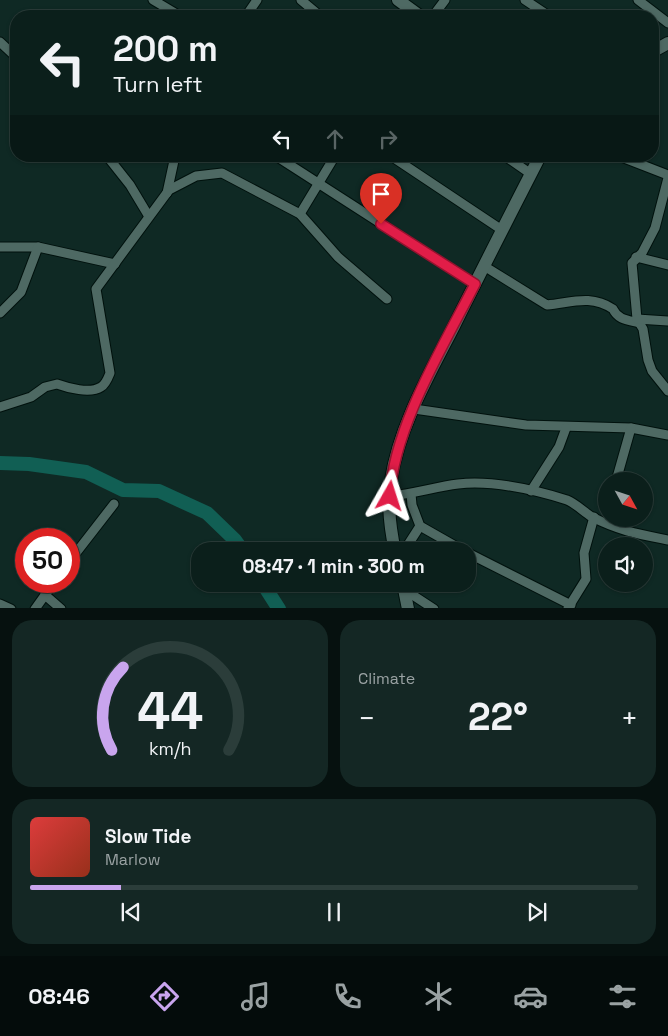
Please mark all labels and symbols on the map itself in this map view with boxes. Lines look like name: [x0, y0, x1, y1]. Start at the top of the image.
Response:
pin: [360, 173, 402, 224]
position arrow: [363, 469, 415, 521]
north arrow: [598, 472, 652, 528]
speed limit sign: 50: [15, 528, 80, 593]

